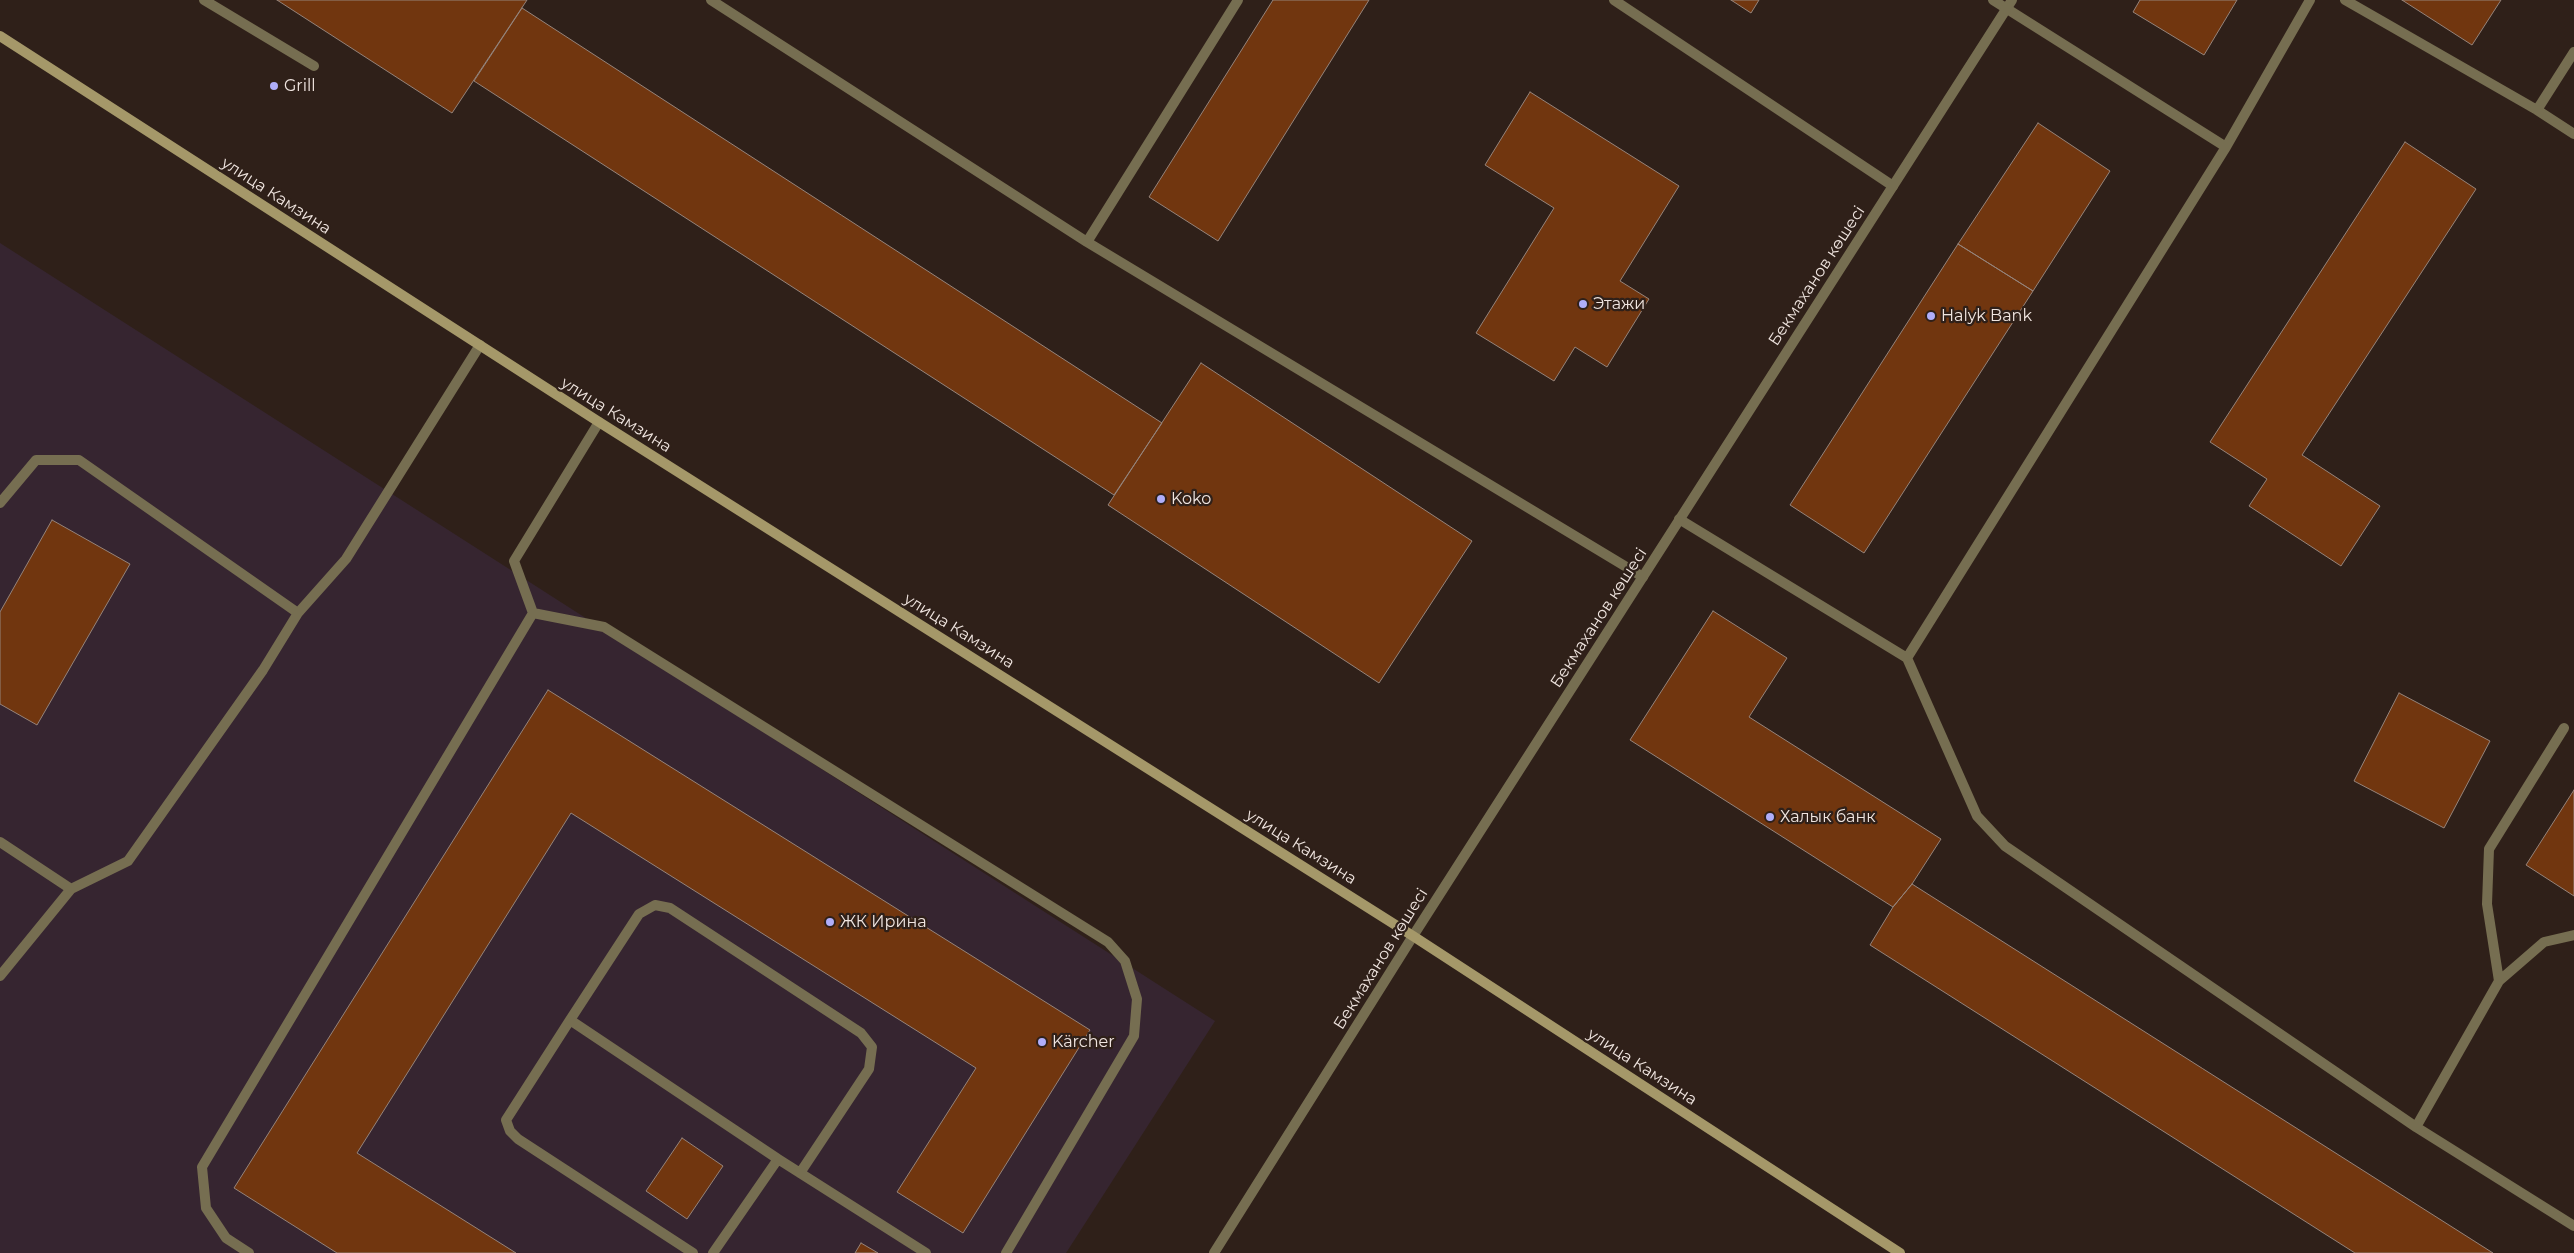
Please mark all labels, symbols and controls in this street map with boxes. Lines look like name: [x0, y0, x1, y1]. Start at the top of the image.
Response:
place label: Grill: [284, 76, 316, 96]
marker: Grill: [268, 80, 280, 92]
street label: улица Камзина: [218, 153, 334, 239]
street label: Бекмаханов көшесі: [1765, 203, 1869, 349]
place label: Этажи: [1593, 294, 1645, 314]
marker: Этажи: [1577, 298, 1589, 310]
place label: Halyk Bank: [1941, 306, 2032, 326]
marker: Halyk Bank: [1925, 310, 1937, 322]
street label: улица Камзина: [557, 373, 675, 457]
place label: Koko: [1171, 489, 1211, 509]
marker: Koko: [1155, 493, 1167, 505]
street label: Бекмаханов көшесі: [1547, 545, 1651, 691]
street label: улица Камзина: [900, 589, 1018, 673]
street label: улица Камзина: [1242, 805, 1360, 889]
place label: Халык банк: [1780, 807, 1876, 827]
marker: Халык банк: [1764, 811, 1776, 823]
street label: Бекмаханов көшесі: [1330, 885, 1432, 1033]
place label: ЖК Ирина: [840, 912, 927, 932]
marker: ЖК Ирина: [824, 916, 836, 928]
street label: улица Камзина: [1584, 1024, 1700, 1110]
place label: Kärcher: [1052, 1032, 1115, 1052]
marker: Kärcher: [1036, 1036, 1048, 1048]

